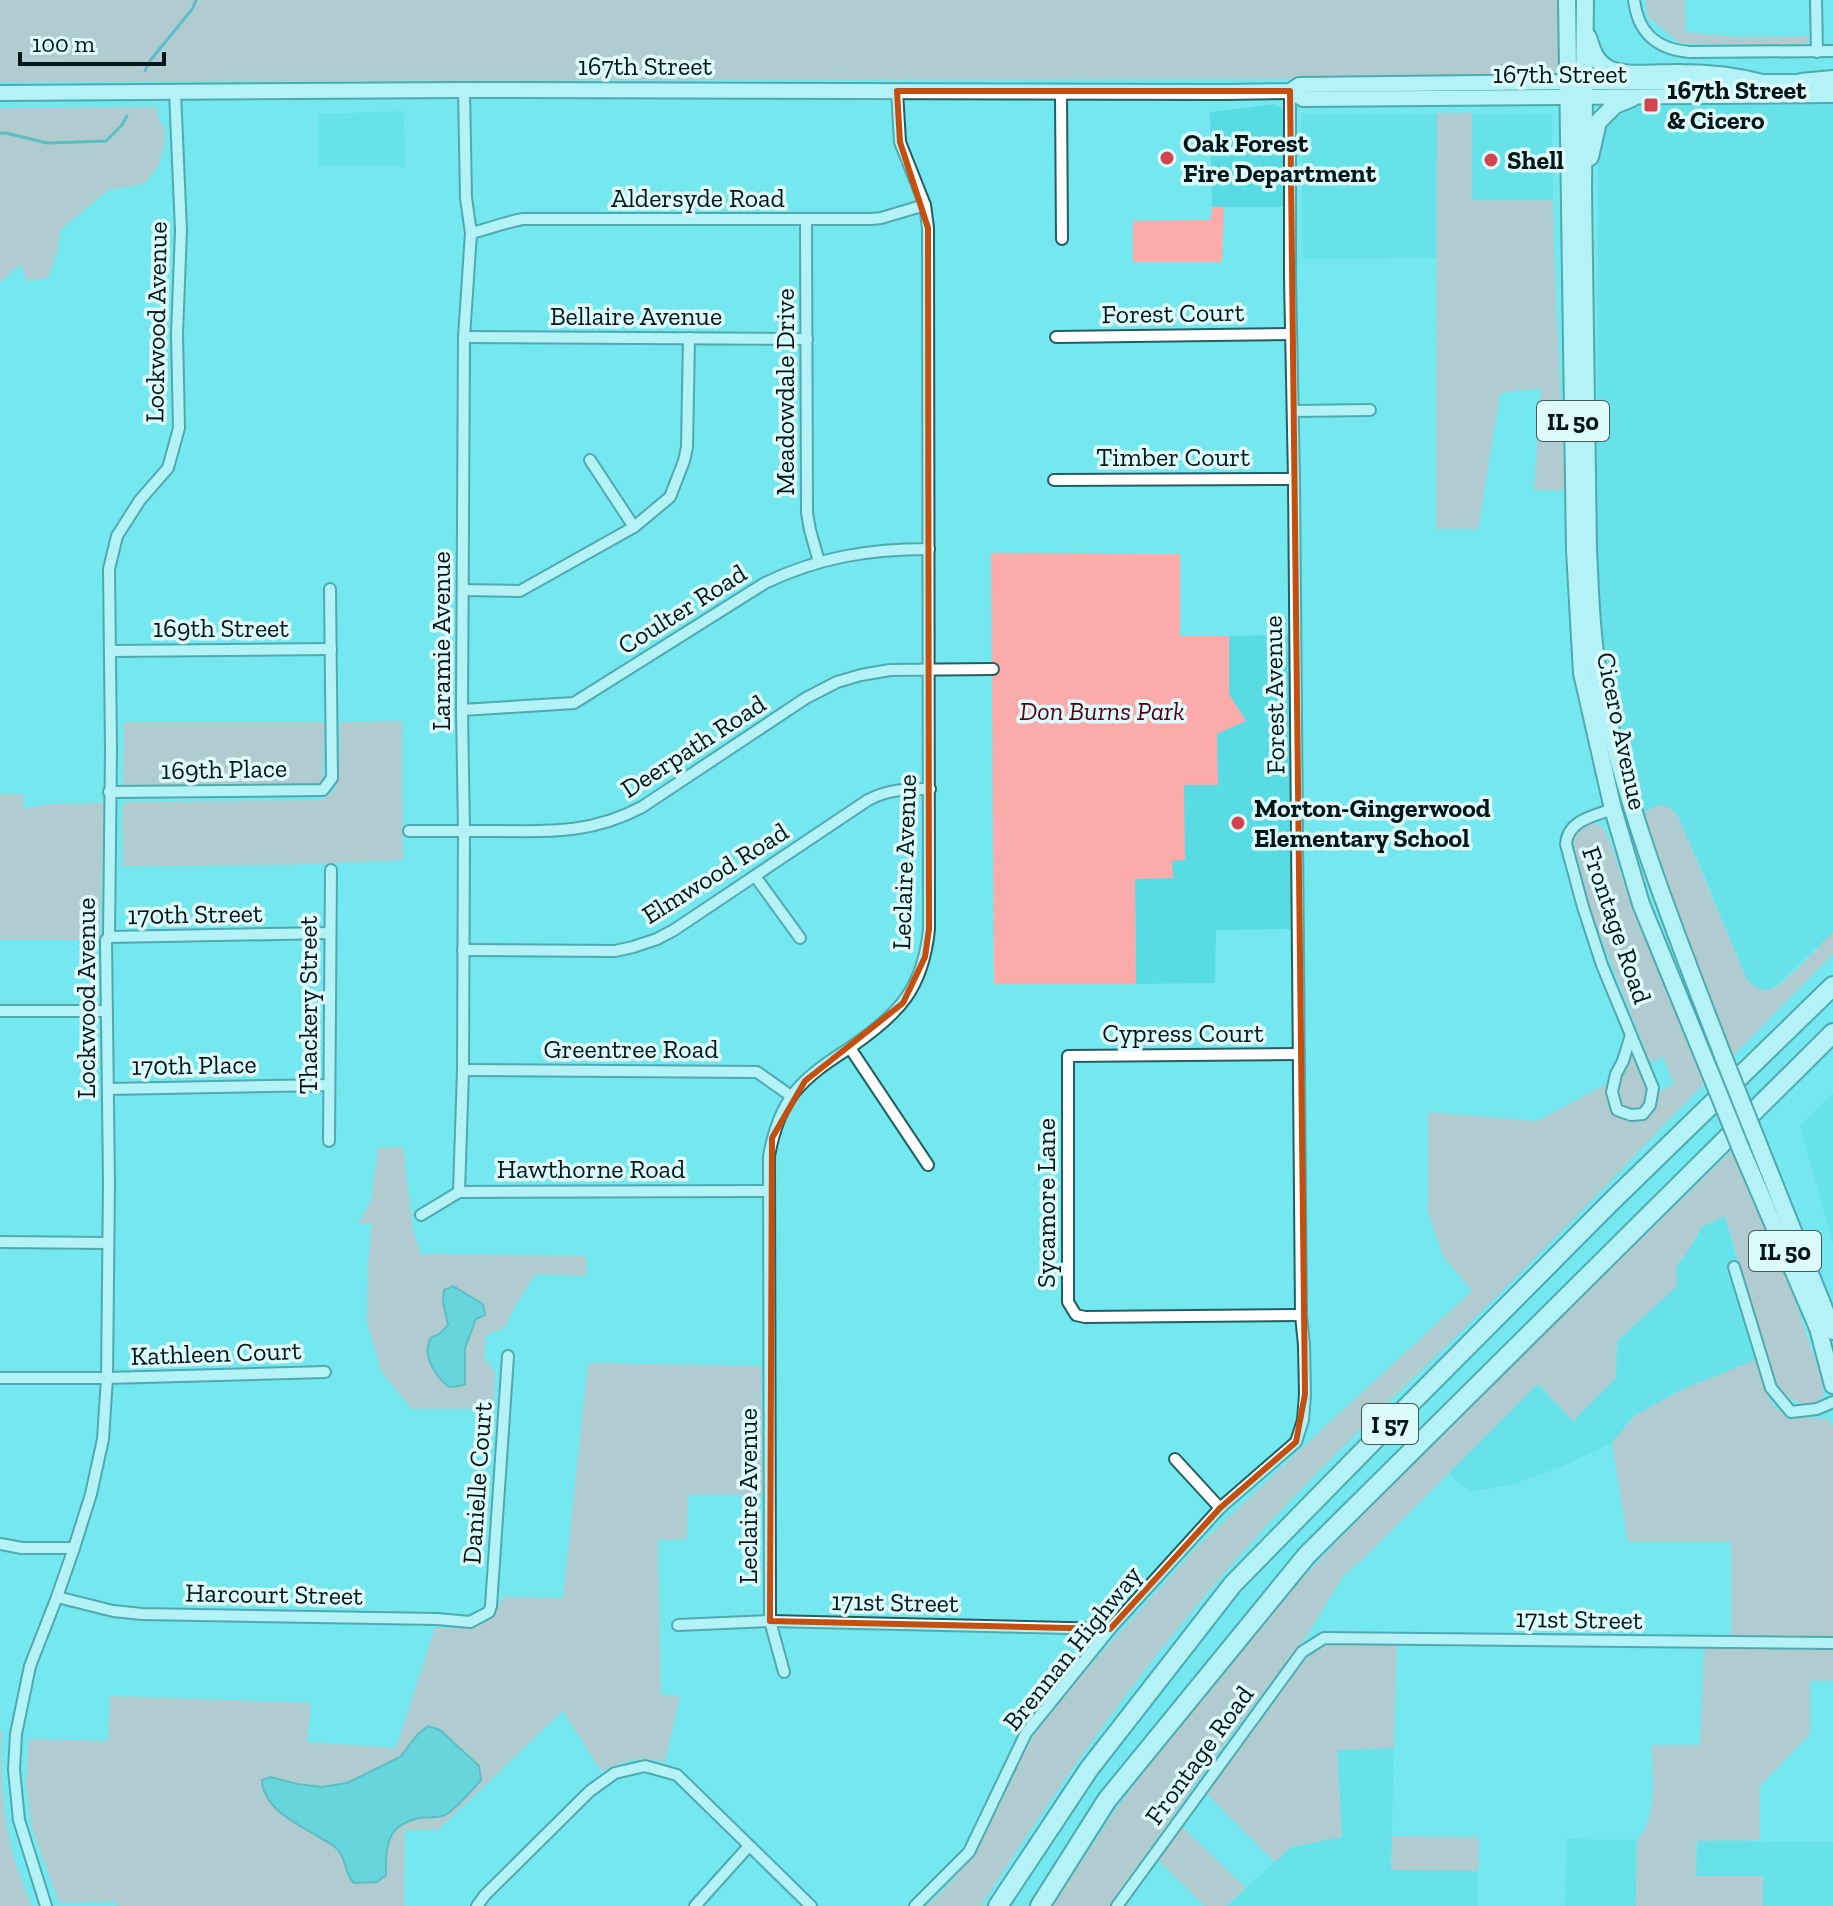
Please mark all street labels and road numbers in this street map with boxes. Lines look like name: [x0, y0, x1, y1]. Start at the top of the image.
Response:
street label: 167th Street: [578, 50, 713, 82]
street label: 167th Street: [1493, 58, 1628, 90]
street label: Aldersyde Road: [611, 182, 785, 214]
street label: Lockwood Avenue: [138, 221, 174, 423]
street label: Meadowdale Drive: [769, 288, 801, 496]
street label: Forest Court: [1101, 296, 1245, 330]
street label: Bellaire Avenue: [550, 300, 722, 332]
road number: IL 50: [1537, 401, 1609, 441]
street label: Timber Court: [1096, 441, 1250, 473]
street label: Laramie Avenue: [425, 551, 457, 731]
street label: Coulter Road: [612, 557, 752, 661]
street label: 169th Street: [153, 612, 289, 644]
street label: Forest Avenue: [1257, 615, 1291, 775]
street label: Cicero Avenue: [1590, 649, 1654, 813]
street label: Deerpath Road: [615, 687, 771, 805]
street label: 169th Place: [161, 752, 287, 786]
street label: Leclaire Avenue: [885, 774, 923, 950]
street label: Elmwood Road: [636, 815, 794, 931]
street label: Frontage Road: [1575, 842, 1659, 1008]
street label: Lockwood Avenue: [70, 897, 102, 1099]
street label: 170th Street: [127, 897, 263, 931]
street label: Thackery Street: [292, 915, 324, 1094]
street label: Cypress Court: [1102, 1017, 1264, 1049]
street label: Greentree Road: [543, 1033, 719, 1065]
street label: 170th Place: [131, 1048, 257, 1082]
street label: Sycamore Lane: [1030, 1118, 1062, 1288]
street label: Hawthorne Road: [497, 1153, 685, 1185]
road number: IL 50: [1749, 1231, 1821, 1271]
street label: Kathleen Court: [130, 1334, 302, 1372]
street label: Danielle Court: [455, 1401, 499, 1565]
road number: I 57: [1362, 1404, 1418, 1444]
street label: Leclaire Avenue: [732, 1408, 764, 1584]
street label: Brennan Highway: [996, 1559, 1149, 1737]
street label: Harcourt Street: [185, 1576, 363, 1612]
street label: 171st Street: [831, 1585, 959, 1619]
street label: 171st Street: [1515, 1602, 1643, 1636]
street label: Frontage Road: [1138, 1679, 1260, 1831]

